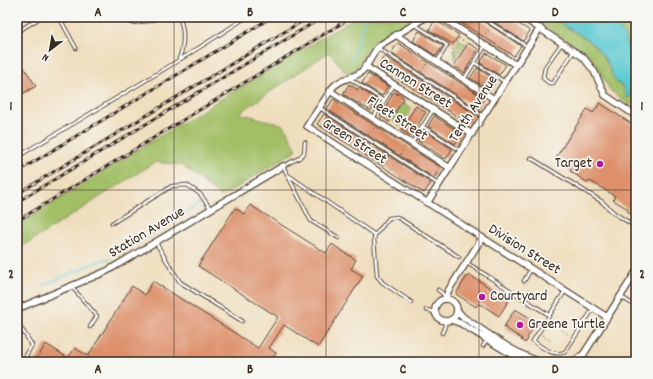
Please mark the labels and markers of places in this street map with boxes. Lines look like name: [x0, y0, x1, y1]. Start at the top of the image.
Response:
place label: Target: [555, 153, 592, 175]
marker: Target: [595, 159, 605, 169]
place label: Courtyard: [490, 286, 547, 308]
marker: Courtyard: [477, 292, 487, 302]
place label: Greene Turtle: [528, 314, 605, 336]
marker: Greene Turtle: [515, 320, 525, 330]

